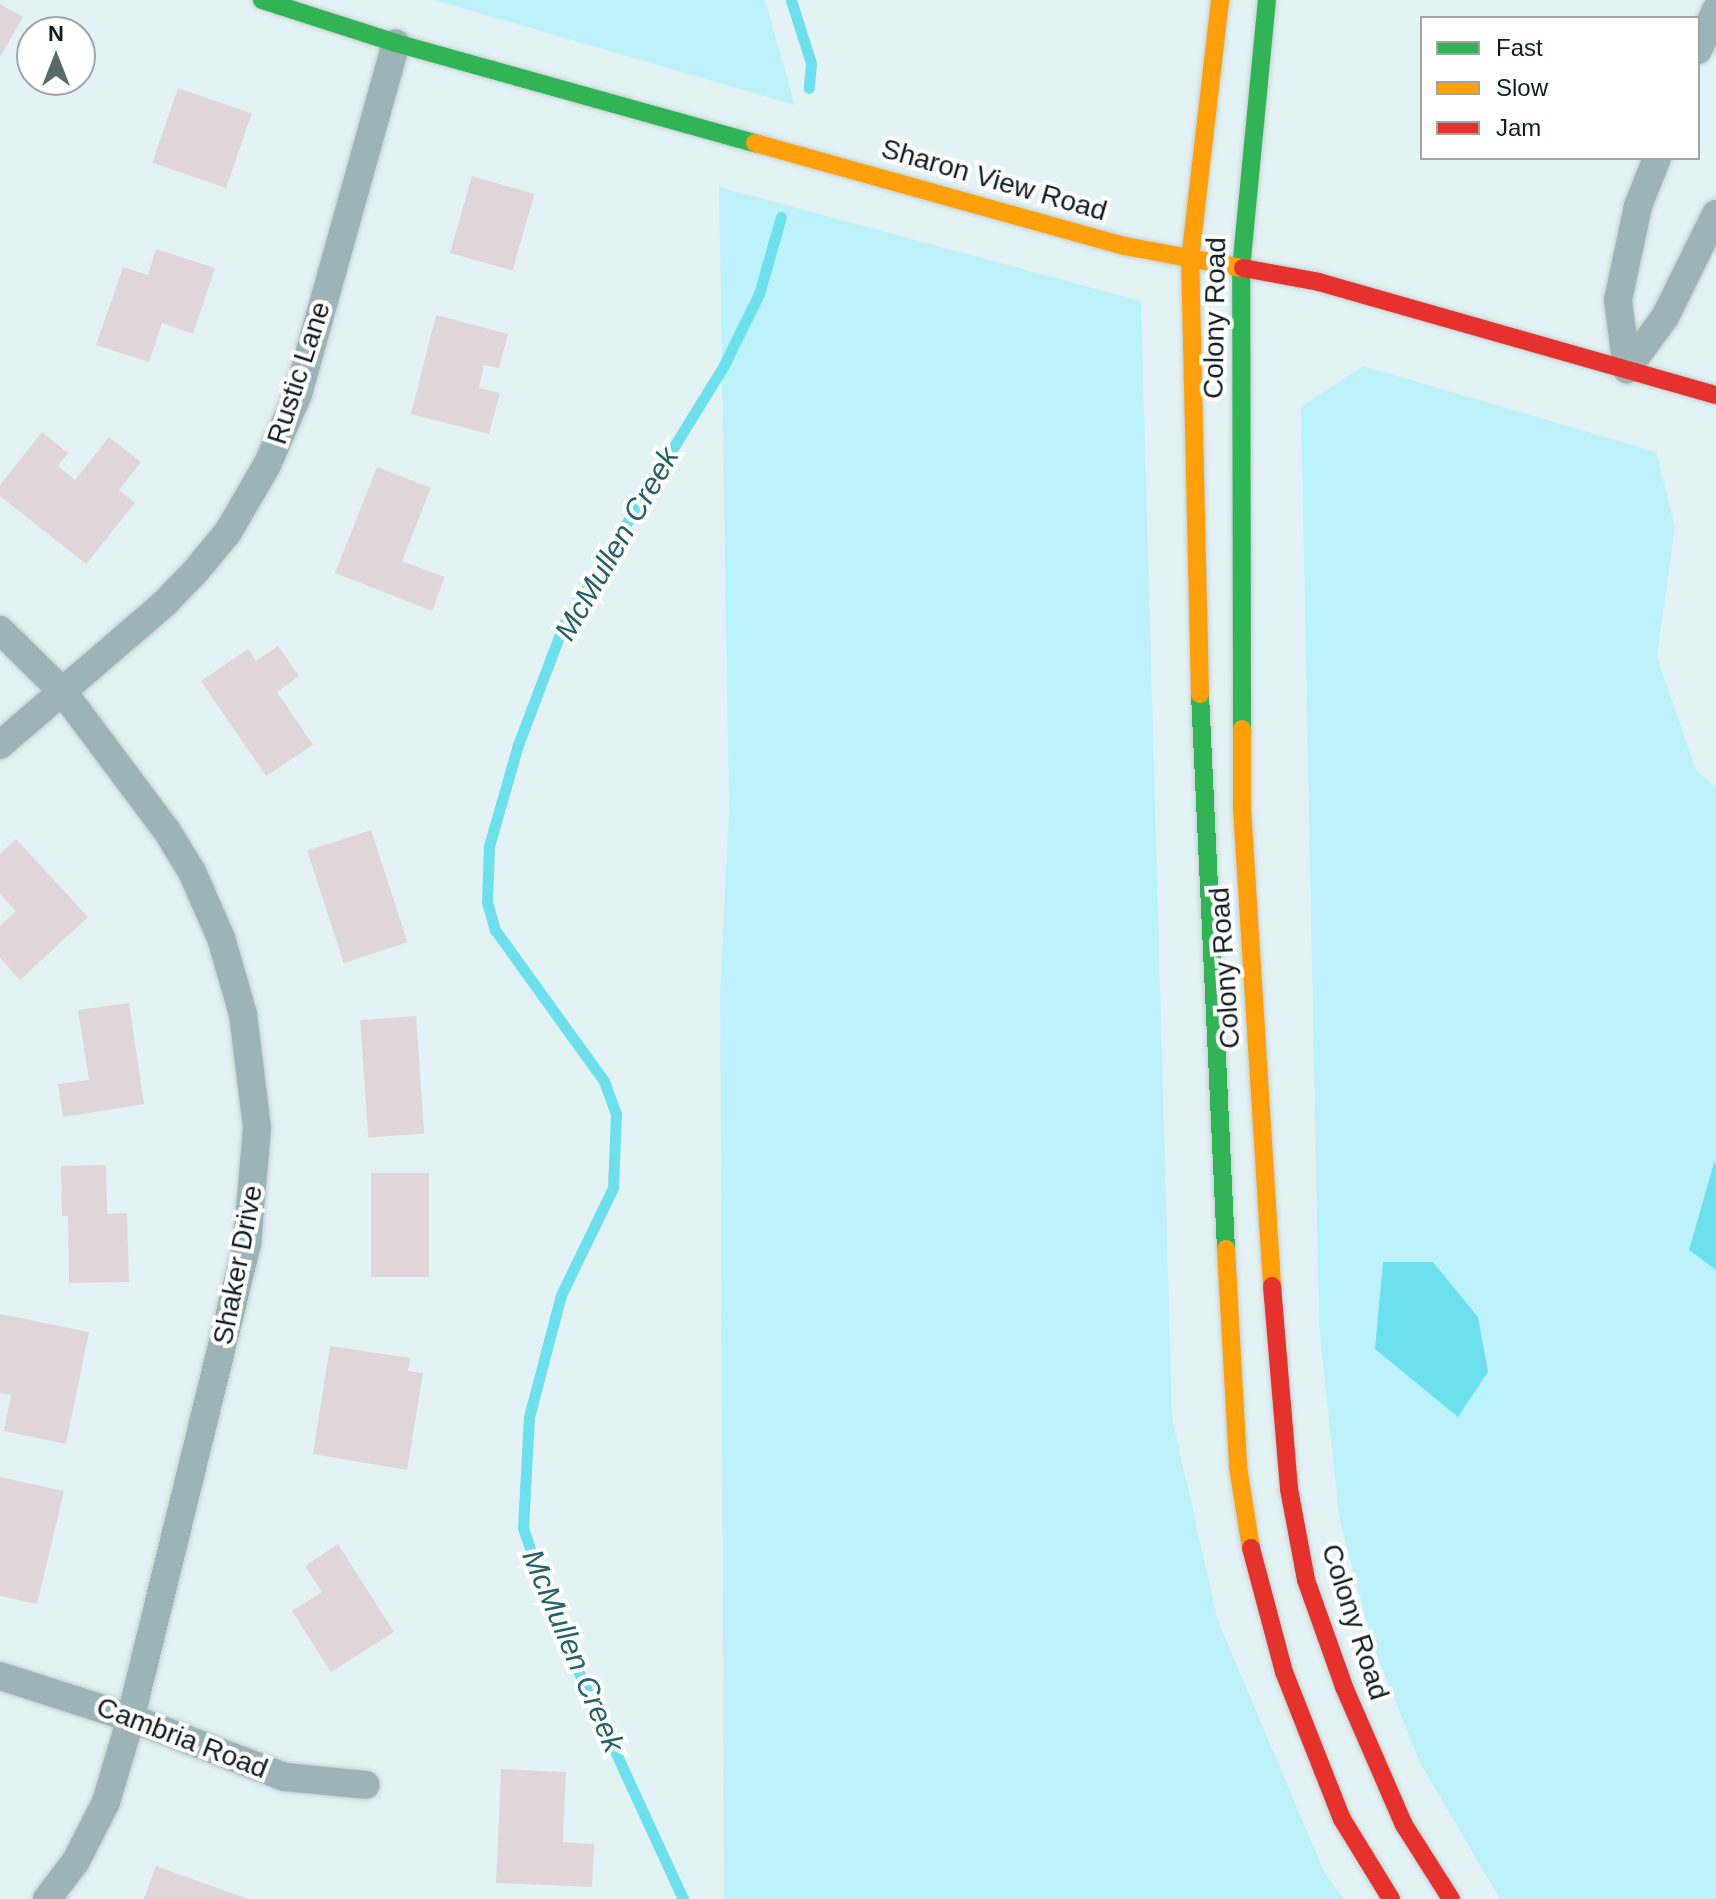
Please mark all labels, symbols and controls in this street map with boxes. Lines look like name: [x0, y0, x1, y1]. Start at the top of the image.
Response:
north arrow: [16, 16, 96, 96]
legend: [1420, 16, 1700, 160]
text: N: [48, 21, 64, 46]
text: Fast: [1496, 34, 1543, 61]
text: Slow: [1496, 74, 1548, 101]
text: Jam: [1496, 114, 1541, 141]
street label: Sharon View Road: [877, 132, 1111, 228]
street label: Colony Road: [1197, 237, 1233, 399]
street label: Rustic Lane: [260, 297, 338, 449]
water label: McMullen Creek: [547, 441, 687, 647]
street label: Colony Road: [1203, 886, 1247, 1050]
street label: Shaker Drive: [206, 1182, 270, 1348]
street label: Colony Road: [1314, 1540, 1396, 1704]
water label: McMullen Creek: [514, 1544, 632, 1758]
street label: Cambria Road: [92, 1690, 272, 1786]

